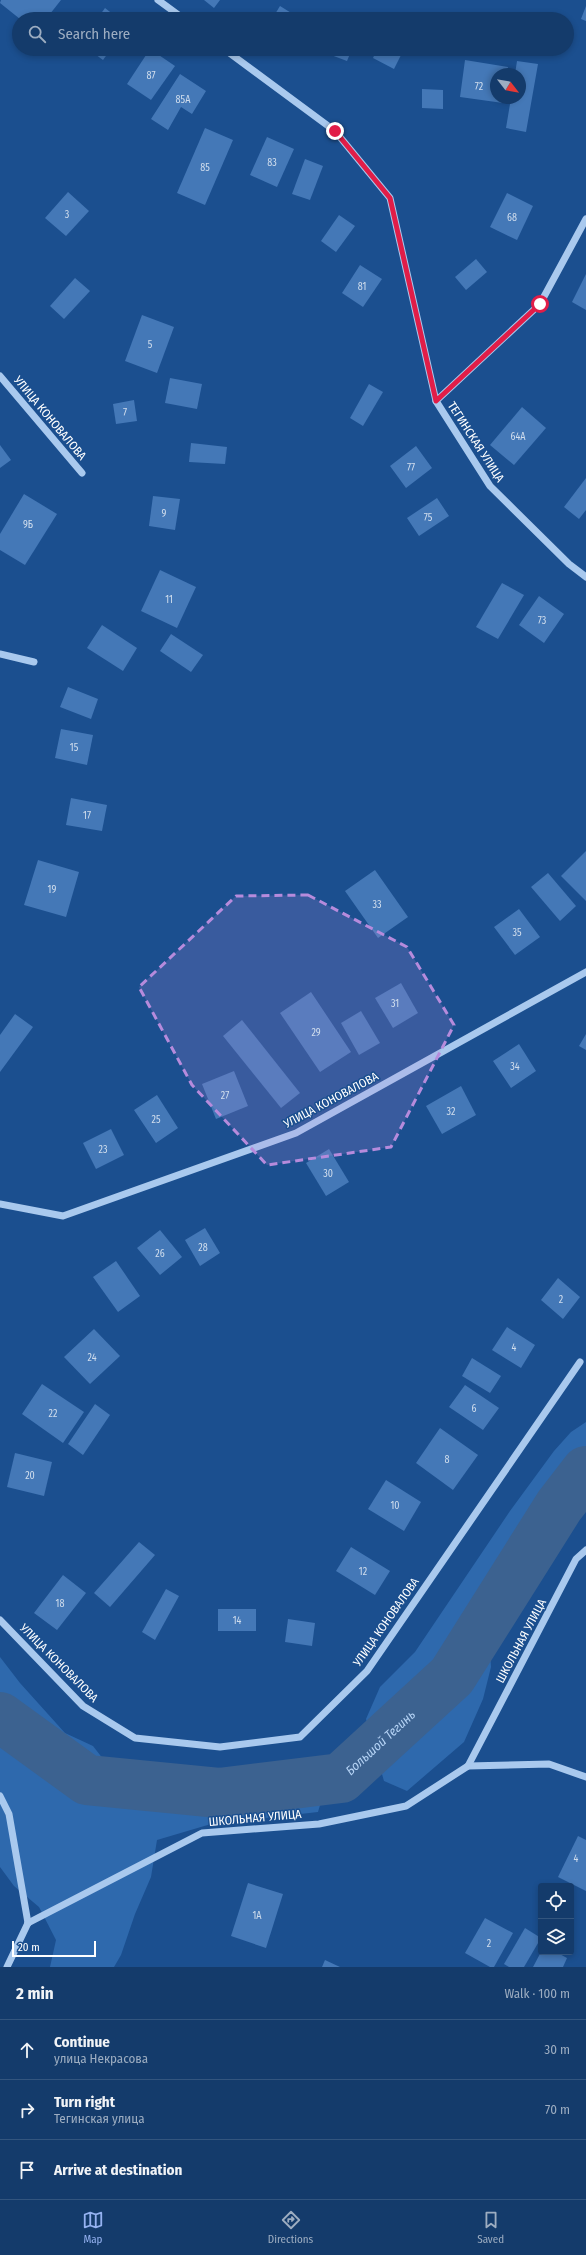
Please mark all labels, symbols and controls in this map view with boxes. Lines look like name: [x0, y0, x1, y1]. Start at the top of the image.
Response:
search box: [12, 12, 574, 56]
icon: search: [26, 23, 48, 45]
text: Search here: [58, 25, 130, 43]
north arrow: [490, 68, 526, 104]
house number: 87: [147, 70, 155, 82]
house number: 72: [475, 81, 484, 93]
house number: 85А: [176, 94, 191, 106]
route end: [326, 122, 344, 140]
house number: 83: [267, 157, 277, 169]
house number: 85: [200, 162, 210, 174]
house number: 3: [65, 209, 70, 221]
house number: 68: [507, 212, 517, 224]
house number: 81: [358, 281, 366, 293]
route start: [531, 295, 549, 313]
house number: 5: [148, 339, 153, 351]
street label: УЛИЦА КОНОВАЛОВА: [10, 372, 90, 463]
street label: ТЕГИНСКАЯ УЛИЦА: [445, 399, 508, 485]
house number: 7: [123, 407, 127, 419]
house number: 64А: [510, 431, 526, 443]
house number: 77: [407, 462, 415, 474]
house number: 9: [162, 508, 167, 520]
house number: 75: [424, 512, 433, 524]
house number: 9Б: [23, 519, 33, 531]
house number: 11: [165, 594, 173, 606]
house number: 73: [538, 615, 547, 627]
house number: 15: [70, 742, 79, 754]
house number: 17: [83, 810, 91, 822]
house number: 19: [48, 884, 57, 896]
house number: 33: [372, 899, 382, 911]
house number: 35: [512, 927, 522, 939]
house number: 31: [391, 998, 399, 1010]
house number: 29: [311, 1027, 321, 1039]
house number: 34: [510, 1061, 520, 1073]
street label: УЛИЦА КОНОВАЛОВА: [280, 1069, 381, 1131]
house number: 27: [221, 1090, 229, 1102]
house number: 32: [447, 1106, 456, 1118]
house number: 25: [152, 1114, 161, 1126]
house number: 23: [99, 1144, 108, 1156]
house number: 30: [323, 1168, 333, 1180]
house number: 28: [198, 1242, 208, 1254]
house number: 26: [155, 1248, 165, 1260]
house number: 2: [559, 1294, 564, 1306]
house number: 4: [512, 1342, 517, 1354]
house number: 24: [87, 1352, 97, 1364]
house number: 6: [472, 1403, 477, 1415]
house number: 22: [49, 1408, 58, 1420]
house number: 8: [445, 1454, 450, 1466]
house number: 20: [25, 1470, 35, 1482]
house number: 10: [390, 1500, 400, 1512]
house number: 12: [359, 1566, 368, 1578]
street label: УЛИЦА КОНОВАЛОВА: [350, 1574, 422, 1670]
street label: ШКОЛЬНАЯ УЛИЦА: [493, 1596, 549, 1685]
house number: 18: [56, 1598, 64, 1610]
house number: 14: [233, 1615, 242, 1627]
street label: УЛИЦА КОНОВАЛОВА: [16, 1620, 102, 1706]
water label: Большой Тегинь: [343, 1707, 418, 1778]
street label: ШКОЛЬНАЯ УЛИЦА: [208, 1807, 303, 1829]
house number: 4: [574, 1853, 579, 1865]
map controls: [538, 1883, 574, 1955]
button: locate: [538, 1883, 574, 1919]
house number: 1А: [252, 1910, 262, 1922]
button: layers: [538, 1919, 574, 1955]
house number: 2: [487, 1938, 492, 1950]
scale bar: [12, 1939, 96, 1958]
text: 20 m: [18, 1941, 40, 1954]
text: 2 min: [16, 1983, 54, 2004]
text: Walk · 100 m: [504, 1986, 570, 2001]
text: Continue: [54, 2033, 110, 2051]
icon: ahead: [16, 2039, 38, 2061]
text: 30 m: [544, 2042, 570, 2057]
text: улица Некрасова: [54, 2051, 148, 2066]
text: Turn right: [54, 2093, 115, 2111]
icon: right: [16, 2099, 38, 2121]
text: 70 m: [545, 2102, 570, 2117]
text: Тегинская улица: [54, 2111, 145, 2126]
icon: arrive: [16, 2159, 38, 2181]
text: Arrive at destination: [54, 2161, 182, 2179]
tab: Map: [82, 2209, 104, 2246]
tab: Directions: [268, 2209, 313, 2246]
tab: Saved: [477, 2209, 504, 2246]

